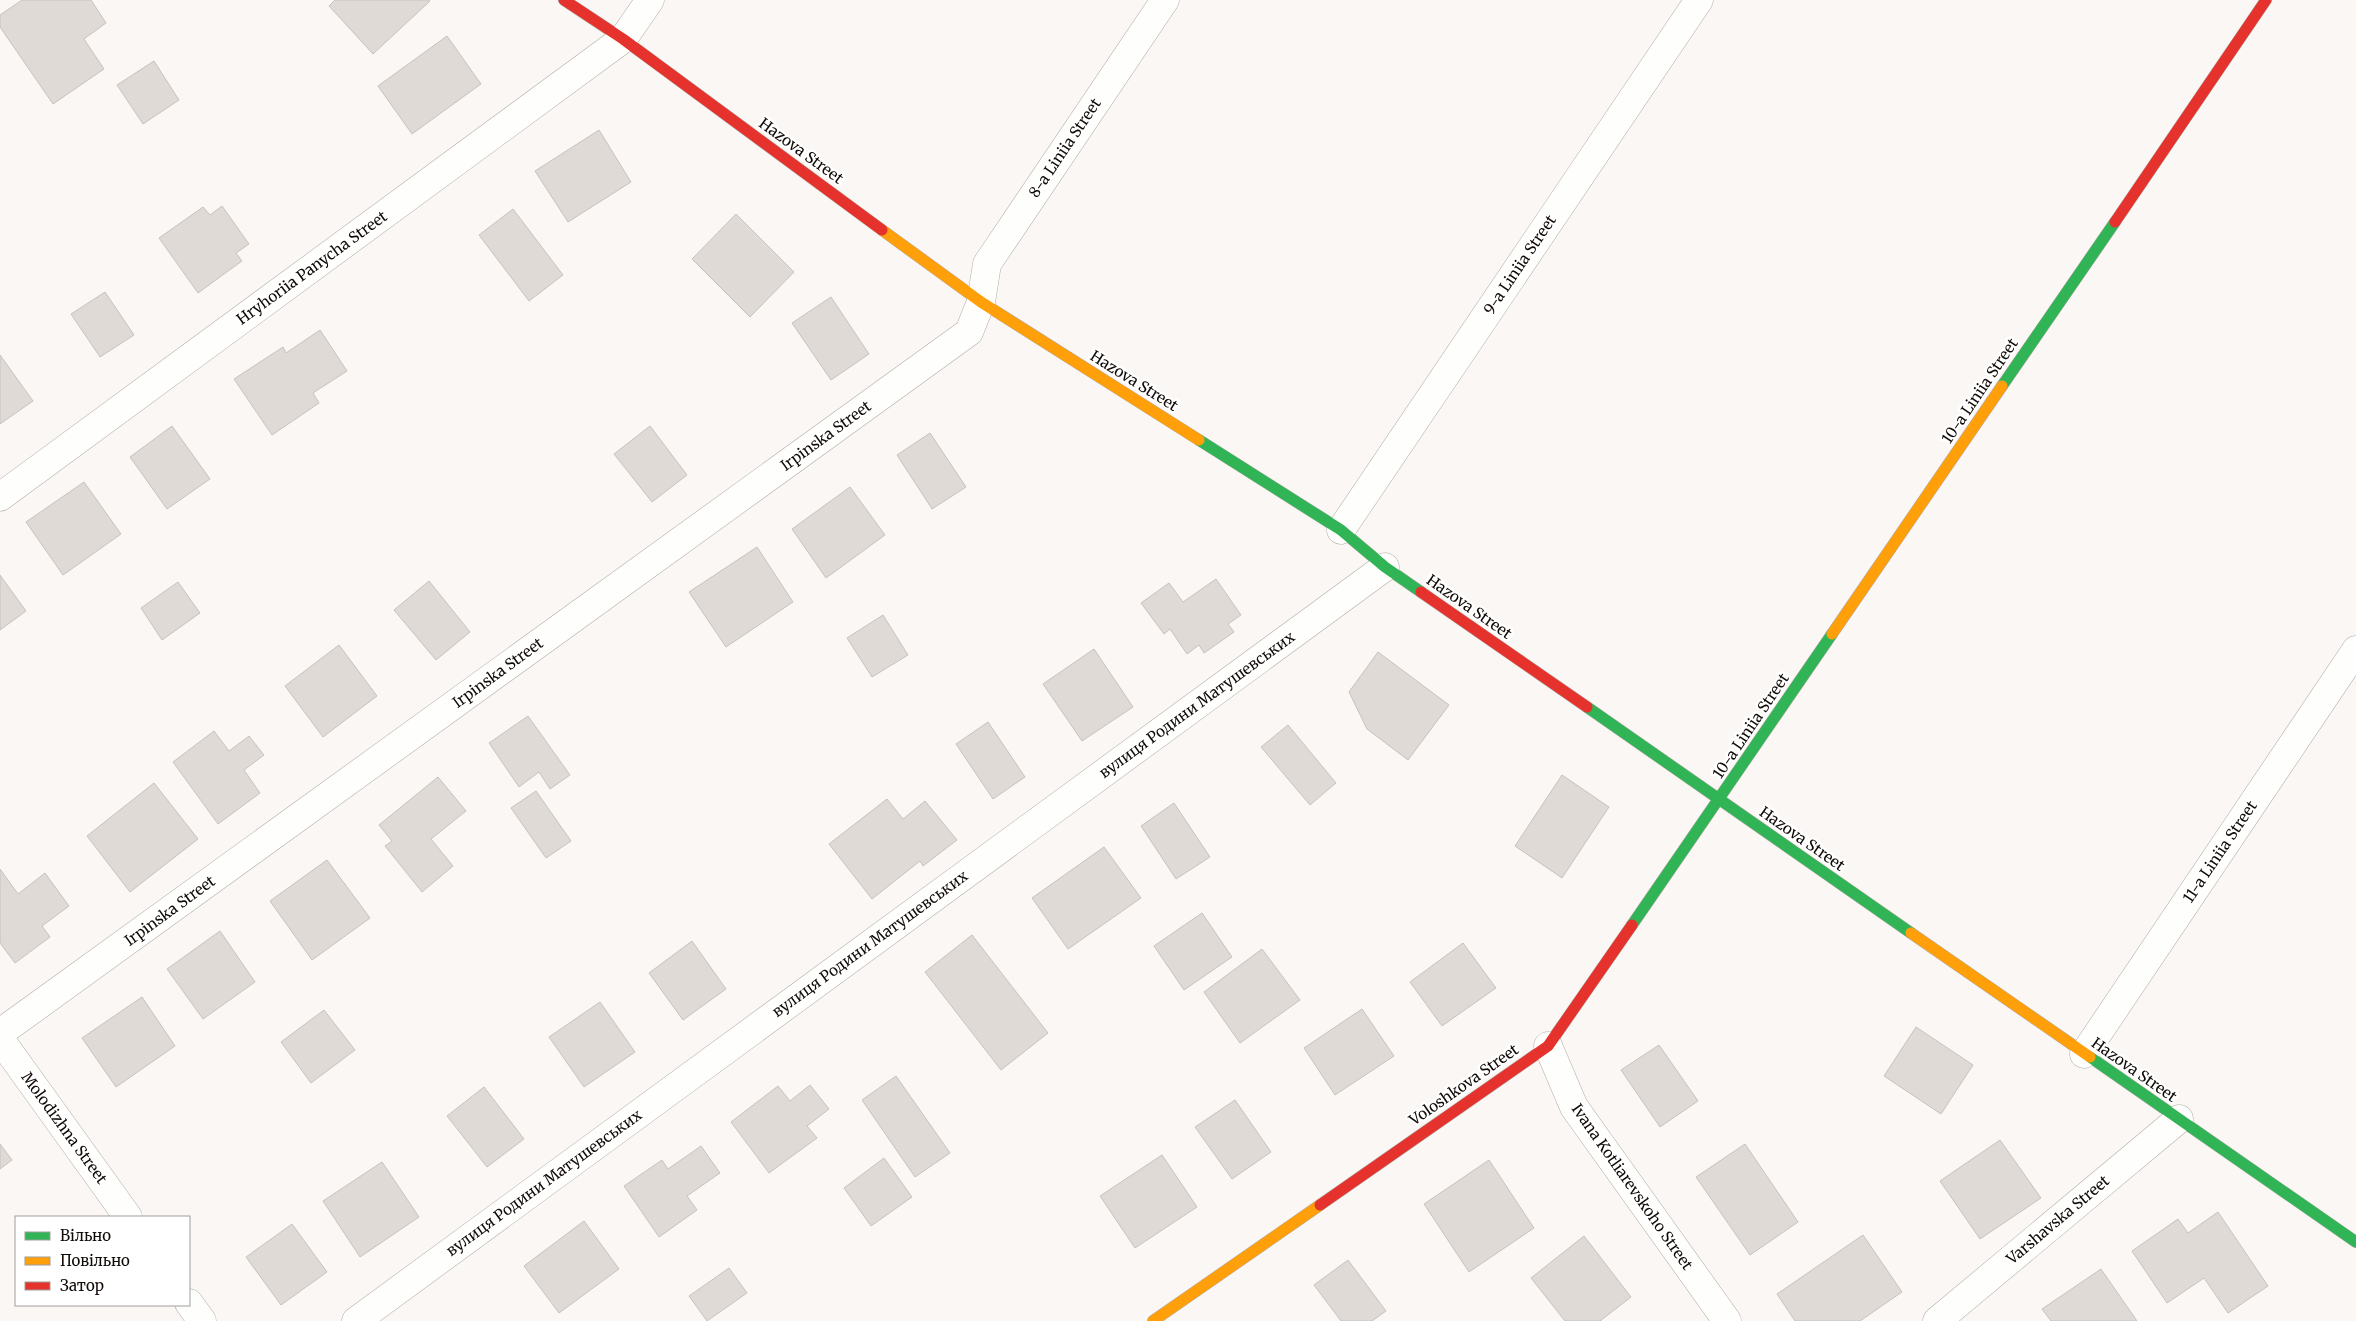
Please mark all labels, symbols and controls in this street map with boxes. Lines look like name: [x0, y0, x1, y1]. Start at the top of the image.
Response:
street label: 8-a Liniia Street: [1024, 94, 1105, 201]
street label: Hazova Street: [755, 114, 847, 188]
street label: Hryhoriia Panycha Street: [233, 207, 391, 329]
street label: 9-a Liniia Street: [1479, 211, 1560, 318]
street label: 10-a Liniia Street: [1937, 334, 2022, 447]
street label: Hazova Street: [1087, 346, 1182, 415]
street label: Irpinska Street: [777, 396, 875, 475]
street label: Hazova Street: [1423, 570, 1516, 643]
street label: вулиця Родини Матушевських: [1095, 627, 1298, 782]
street label: Irpinska Street: [449, 633, 547, 712]
street label: 10-a Liniia Street: [1708, 669, 1793, 782]
street label: 11-a Liniia Street: [2178, 797, 2261, 906]
street label: Hazova Street: [1756, 802, 1849, 875]
street label: вулиця Родини Матушевських: [768, 866, 971, 1021]
street label: Irpinska Street: [121, 871, 219, 950]
street label: Hazova Street: [2088, 1033, 2181, 1106]
street label: Voloshkova Street: [1405, 1040, 1522, 1130]
street label: Molodizhna Street: [17, 1068, 111, 1187]
street label: Ivana Kotliarevskoho Street: [1568, 1100, 1697, 1274]
street label: вулиця Родини Матушевських: [442, 1105, 645, 1260]
street label: Varshavska Street: [2002, 1171, 2113, 1269]
legend: [15, 1216, 190, 1306]
text: Вільно: [60, 1226, 111, 1245]
text: Повільно: [60, 1251, 130, 1270]
text: Затор: [60, 1276, 104, 1295]

